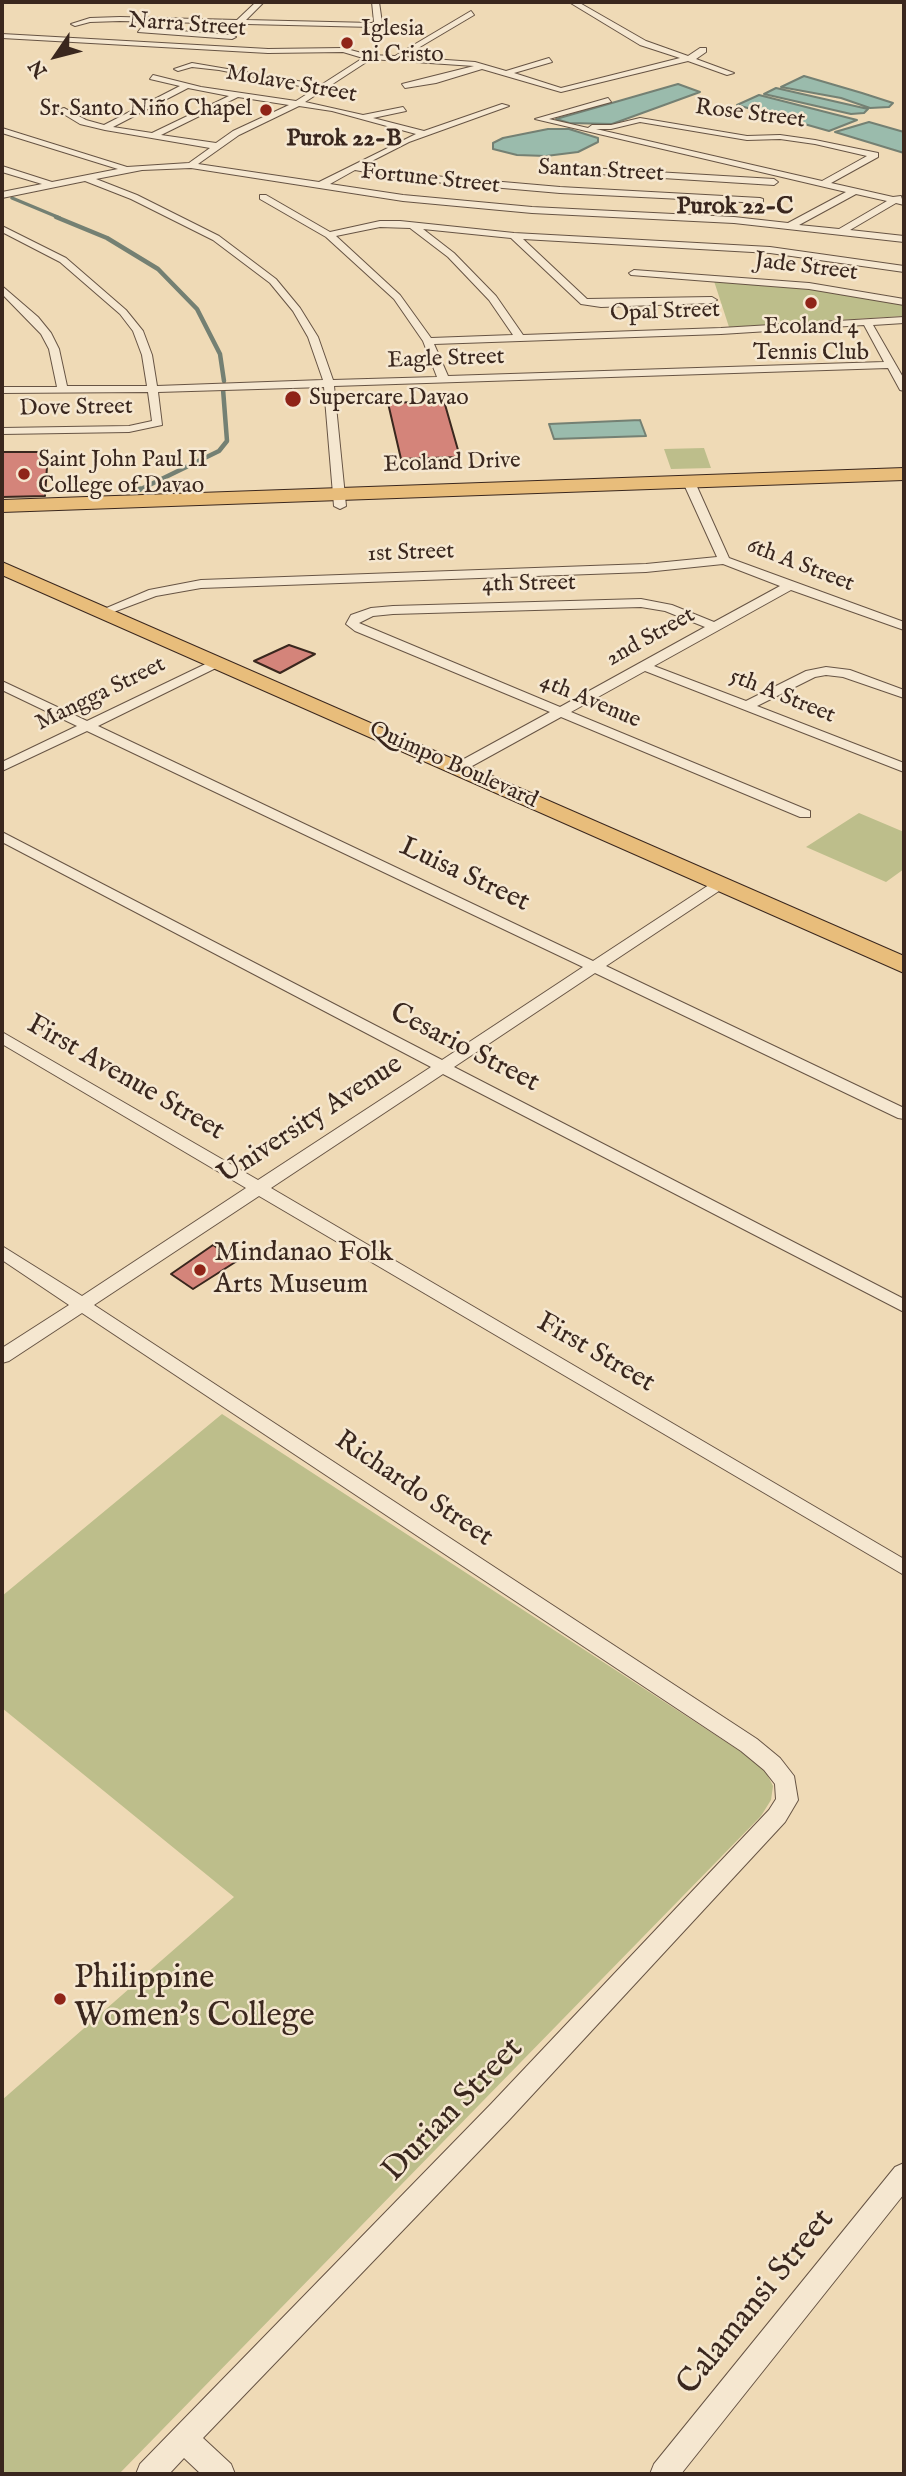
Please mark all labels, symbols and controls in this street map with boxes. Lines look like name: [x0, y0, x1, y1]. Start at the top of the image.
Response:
street label: Narra Street: [127, 8, 247, 44]
place label: Iglesia ni Cristo: [361, 16, 444, 70]
north arrow: [21, 21, 91, 91]
marker: Iglesia ni Cristo: [339, 35, 355, 51]
text: N: [24, 54, 53, 82]
street label: Molave Street: [223, 60, 359, 110]
street label: Rose Street: [693, 95, 807, 135]
place label: Sr. Santo Niño Chapel: [39, 96, 252, 124]
marker: Sr. Santo Niño Chapel: [258, 102, 274, 118]
district label: Purok 22-B: [286, 126, 402, 154]
street label: Santan Street: [537, 155, 665, 189]
street label: Fortune Street: [359, 159, 501, 201]
district label: Purok 22-C: [677, 194, 793, 222]
street label: Jade Street: [753, 248, 859, 288]
marker: Ecoland 4 Tennis Club: [803, 295, 819, 311]
street label: Opal Street: [610, 297, 720, 329]
place label: Ecoland 4 Tennis Club: [753, 314, 869, 368]
street label: Eagle Street: [387, 344, 505, 376]
place label: Supercare Davao: [309, 385, 469, 413]
marker: Supercare Davao: [283, 389, 303, 409]
street label: Dove Street: [19, 394, 133, 424]
place label: Saint John Paul II College of Davao: [38, 447, 208, 501]
street label: Ecoland Drive: [383, 448, 521, 480]
marker: Saint John Paul II College of Davao: [16, 466, 32, 482]
street label: 6th A Street: [743, 533, 857, 599]
street label: 1st Street: [367, 539, 455, 569]
street label: 4th Street: [482, 570, 576, 600]
street label: 2nd Street: [602, 602, 700, 674]
street label: Mangga Street: [32, 652, 170, 738]
street label: 5th A Street: [725, 663, 839, 731]
street label: 4th Avenue: [535, 668, 645, 736]
street label: Quimpo Boulevard: [364, 716, 542, 816]
street label: Luisa Street: [394, 831, 534, 921]
street label: Cesario Street: [384, 997, 544, 1101]
street label: First Avenue Street: [20, 1009, 230, 1149]
street label: University Avenue: [213, 1049, 409, 1193]
place label: Mindanao Folk Arts Museum: [214, 1237, 393, 1303]
marker: Mindanao Folk Arts Museum: [192, 1262, 208, 1278]
street label: First Street: [530, 1307, 660, 1401]
street label: Richardo Street: [328, 1425, 498, 1555]
place label: Philippine Women's College: [74, 1960, 315, 2038]
marker: Philippine Women's College: [52, 1991, 68, 2007]
street label: Durian Street: [375, 2030, 533, 2192]
street label: Calamansi Street: [670, 2202, 844, 2404]

